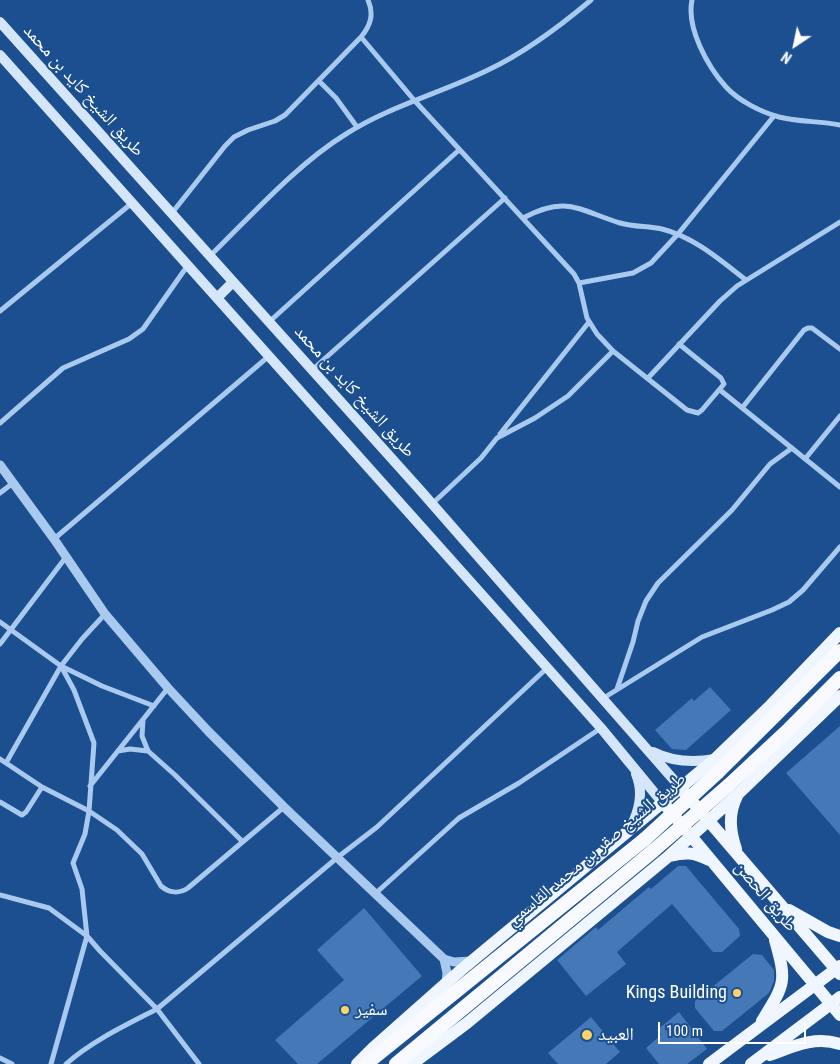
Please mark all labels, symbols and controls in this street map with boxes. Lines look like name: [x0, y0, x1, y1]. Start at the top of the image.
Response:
north arrow: [770, 20, 820, 70]
street label: طريق الشيخ كايد بن محمد: [18, 21, 148, 161]
text: N: [779, 48, 795, 66]
street label: طريق الشيخ كايد بن محمد: [289, 322, 419, 462]
street label: طريق الشيخ صقر بن محمد القاسمي: [503, 769, 691, 931]
street label: طريق الحصن: [729, 857, 801, 937]
place label: Kings Building: [626, 982, 727, 1004]
marker: Kings Building: [731, 987, 743, 999]
place label: سفير: [355, 999, 388, 1021]
marker: سفير: [339, 1004, 351, 1016]
scale bar: [660, 1012, 808, 1044]
text: 100 m: [666, 1022, 703, 1040]
place label: العبيد: [598, 1024, 634, 1046]
marker: العبيد: [580, 1028, 594, 1042]

